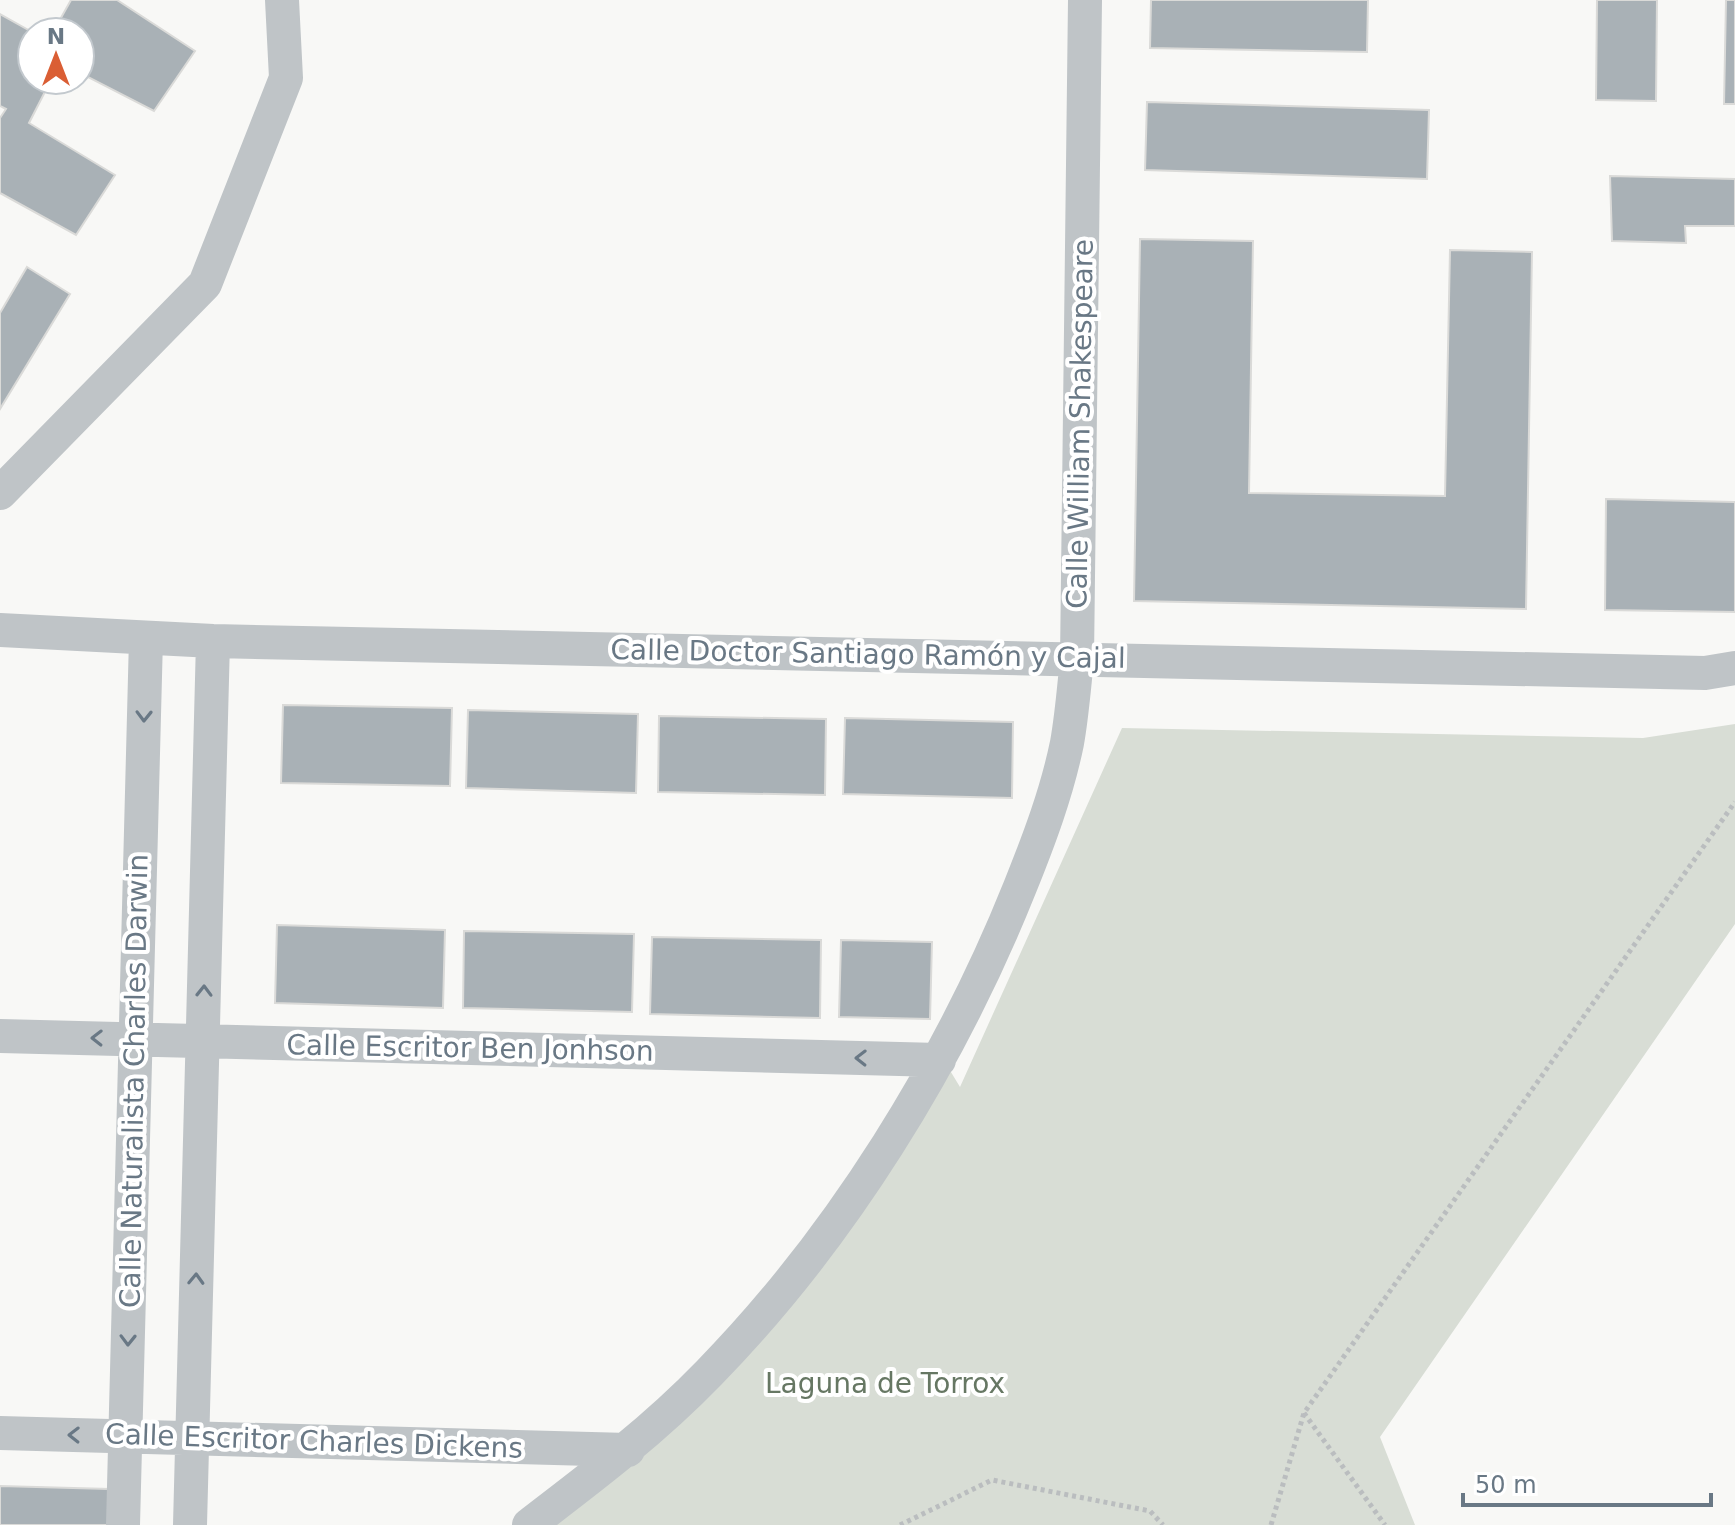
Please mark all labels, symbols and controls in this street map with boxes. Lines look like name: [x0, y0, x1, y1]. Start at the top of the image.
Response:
north arrow: [16, 16, 96, 96]
text: N: [47, 24, 65, 49]
street label: Calle William Shakespeare: [1060, 239, 1100, 609]
street label: Calle Doctor Santiago Ramón y Cajal: [610, 633, 1126, 675]
one-way arrow: [135, 710, 152, 723]
street label: Calle Naturalista Charles Darwin: [114, 854, 154, 1308]
one-way arrow: [195, 984, 213, 997]
street label: Calle Escritor Ben Jonhson: [286, 1028, 654, 1068]
one-way arrow: [90, 1029, 103, 1047]
one-way arrow: [854, 1049, 867, 1067]
one-way arrow: [188, 1272, 205, 1285]
one-way arrow: [119, 1334, 136, 1347]
park label: Laguna de Torrox: [765, 1367, 1005, 1400]
street label: Calle Escritor Charles Dickens: [105, 1417, 523, 1465]
one-way arrow: [67, 1427, 80, 1444]
scale bar: [1463, 1457, 1711, 1507]
text: 50 m: [1475, 1471, 1537, 1499]

